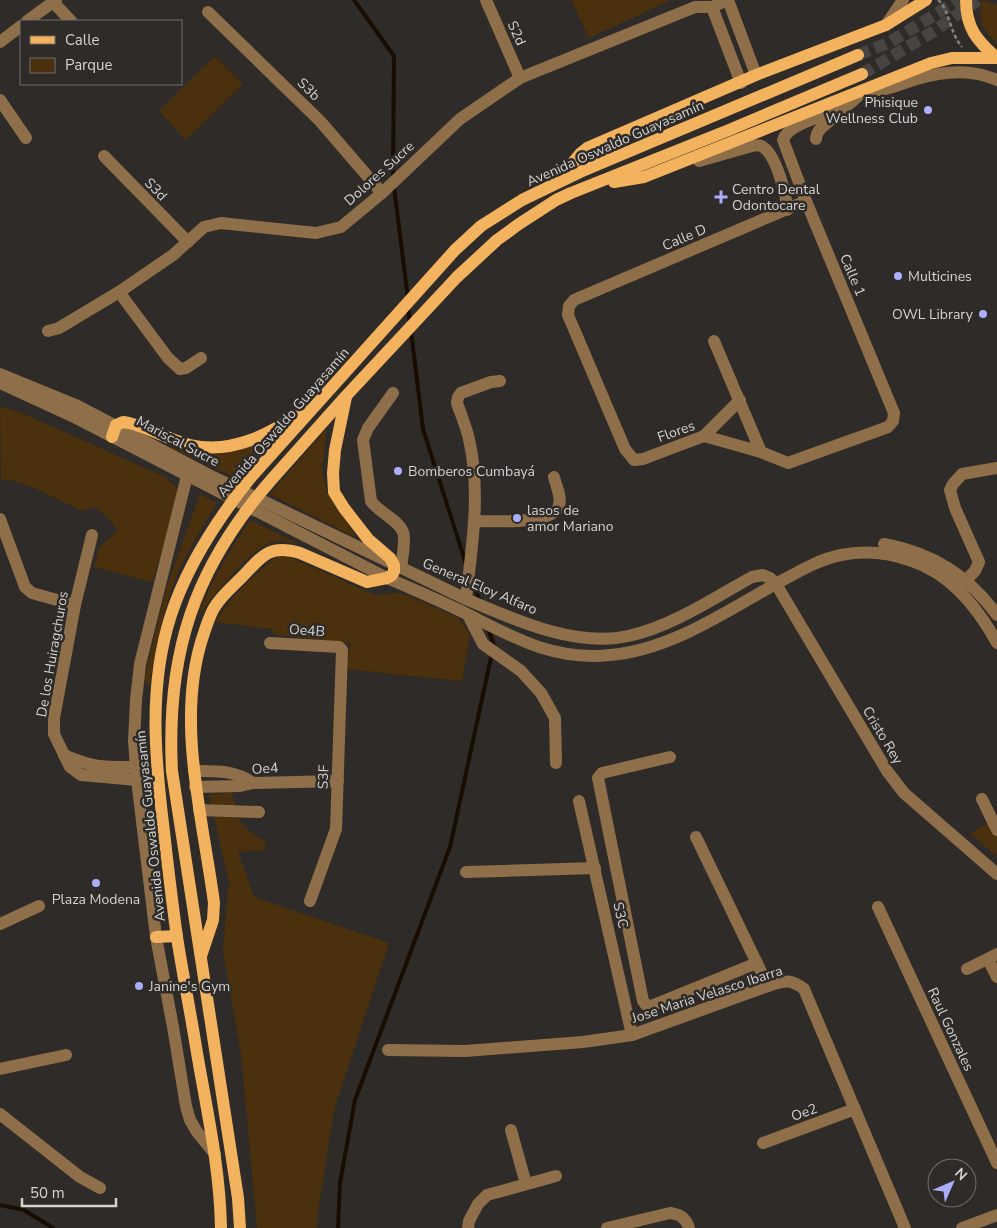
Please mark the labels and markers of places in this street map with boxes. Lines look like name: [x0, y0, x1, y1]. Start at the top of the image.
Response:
place label: Phisique Wellness Club: [826, 93, 918, 128]
marker: Phisique Wellness Club: [922, 104, 934, 116]
place label: Centro Dental Odontocare: [732, 180, 821, 215]
marker: Centro Dental Odontocare: [714, 190, 728, 204]
place label: Multicines: [908, 267, 972, 286]
marker: Multicines: [892, 270, 904, 282]
place label: OWL Library: [892, 305, 974, 324]
marker: OWL Library: [977, 308, 989, 320]
place label: Bomberos Cumbayá: [408, 462, 535, 481]
marker: Bomberos Cumbayá: [392, 465, 404, 477]
place label: lasos de amor Mariano: [527, 501, 614, 536]
marker: lasos de amor Mariano: [511, 512, 523, 524]
marker: Plaza Modena: [90, 877, 102, 889]
place label: Plaza Modena: [52, 890, 140, 909]
place label: Janine's Gym: [148, 977, 230, 996]
marker: Janine's Gym: [133, 980, 145, 992]

